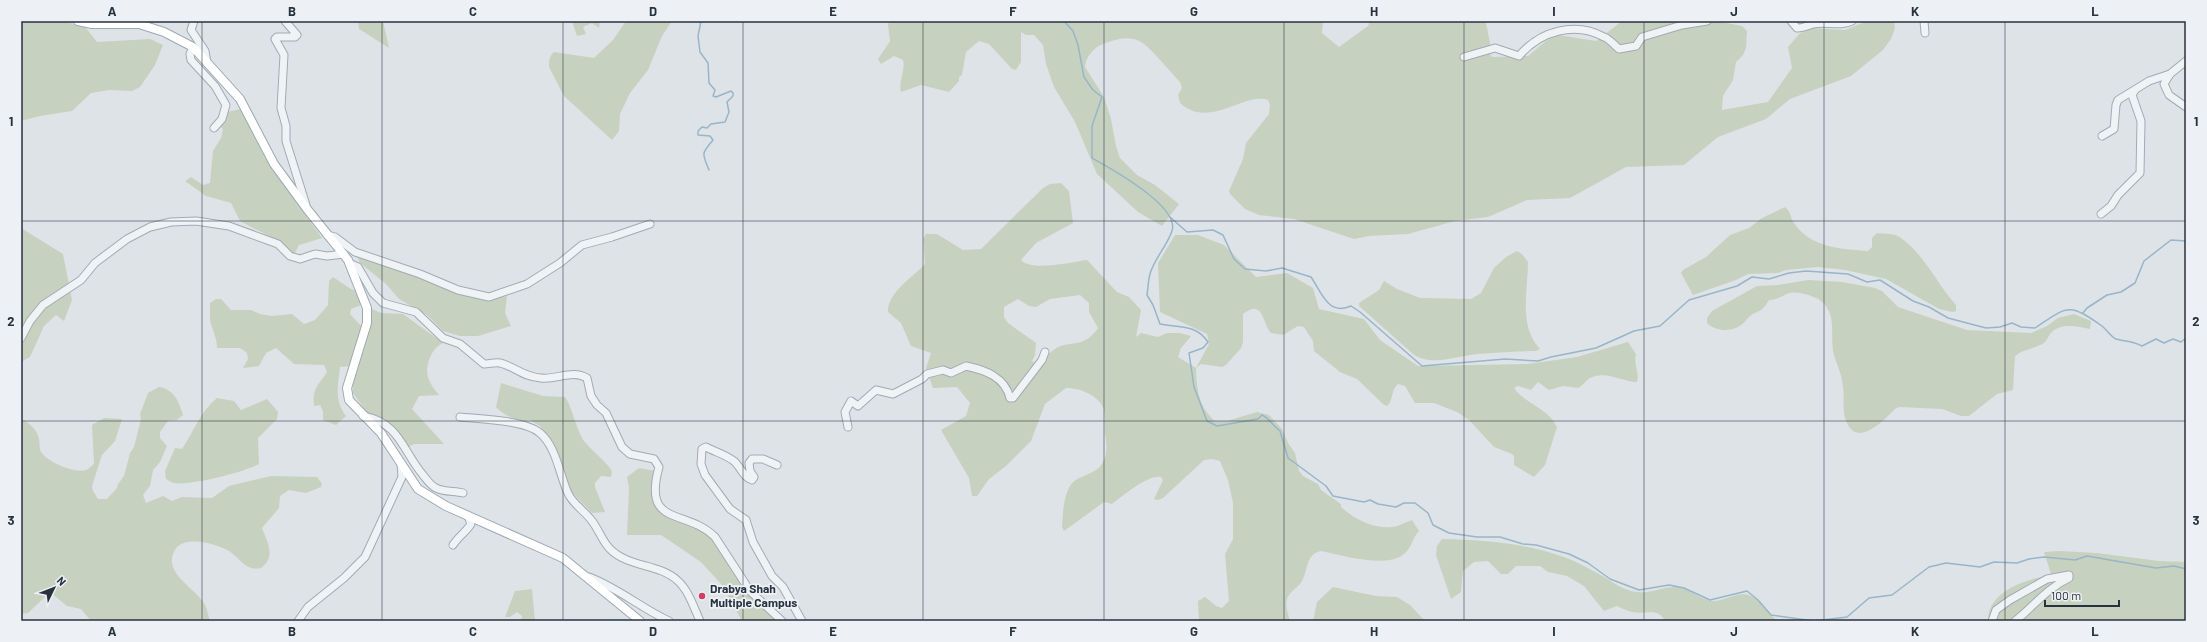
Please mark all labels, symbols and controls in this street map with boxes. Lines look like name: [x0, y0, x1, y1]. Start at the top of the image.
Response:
text: A: [108, 3, 117, 19]
text: B: [288, 3, 296, 19]
text: C: [469, 3, 477, 19]
text: D: [649, 3, 657, 19]
text: E: [829, 3, 837, 19]
text: F: [1009, 3, 1017, 19]
text: G: [1190, 3, 1198, 19]
text: H: [1370, 3, 1378, 19]
text: I: [1552, 3, 1556, 19]
text: J: [1730, 3, 1738, 19]
text: K: [1911, 3, 1919, 19]
text: L: [2091, 3, 2099, 19]
text: 1: [9, 113, 13, 129]
text: 1: [2194, 113, 2198, 129]
text: 2: [7, 313, 15, 329]
text: 2: [2192, 313, 2200, 329]
text: 3: [7, 512, 15, 528]
text: 3: [2192, 512, 2200, 528]
north arrow: [34, 568, 74, 608]
text: N: [54, 574, 69, 588]
place label: Drabya Shah Multiple Campus: [710, 581, 797, 609]
scale bar: [2045, 582, 2119, 608]
text: 100 m: [2051, 588, 2081, 602]
marker: Drabya Shah Multiple Campus: [697, 591, 707, 601]
text: A: [108, 623, 117, 639]
text: B: [288, 623, 296, 639]
text: C: [469, 623, 477, 639]
text: D: [649, 623, 657, 639]
text: E: [829, 623, 837, 639]
text: F: [1009, 623, 1017, 639]
text: G: [1190, 623, 1198, 639]
text: H: [1370, 623, 1378, 639]
text: I: [1552, 623, 1556, 639]
text: J: [1730, 623, 1738, 639]
text: K: [1911, 623, 1919, 639]
text: L: [2091, 623, 2099, 639]

